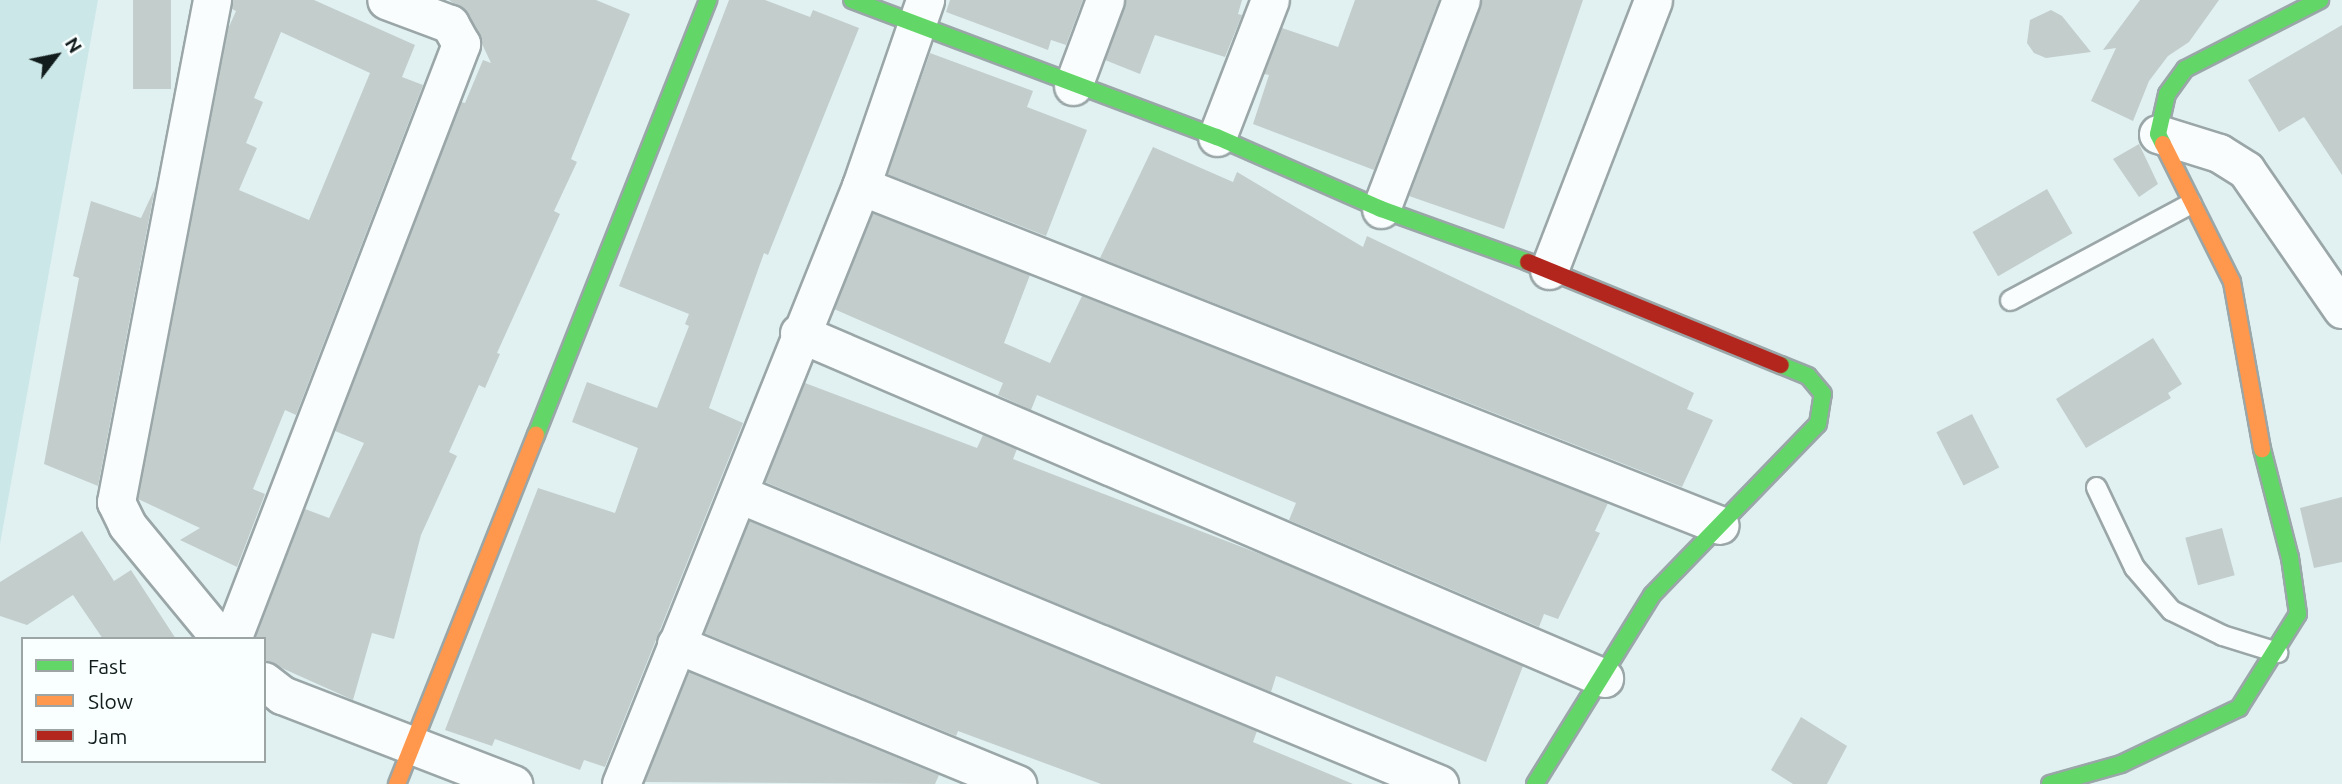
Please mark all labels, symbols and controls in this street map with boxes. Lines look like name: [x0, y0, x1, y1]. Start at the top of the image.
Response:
north arrow: [21, 21, 91, 91]
text: N: [61, 33, 87, 57]
legend: [21, 637, 266, 763]
text: Fast: [88, 654, 126, 678]
text: Slow: [88, 689, 133, 713]
text: Jam: [88, 724, 127, 748]

